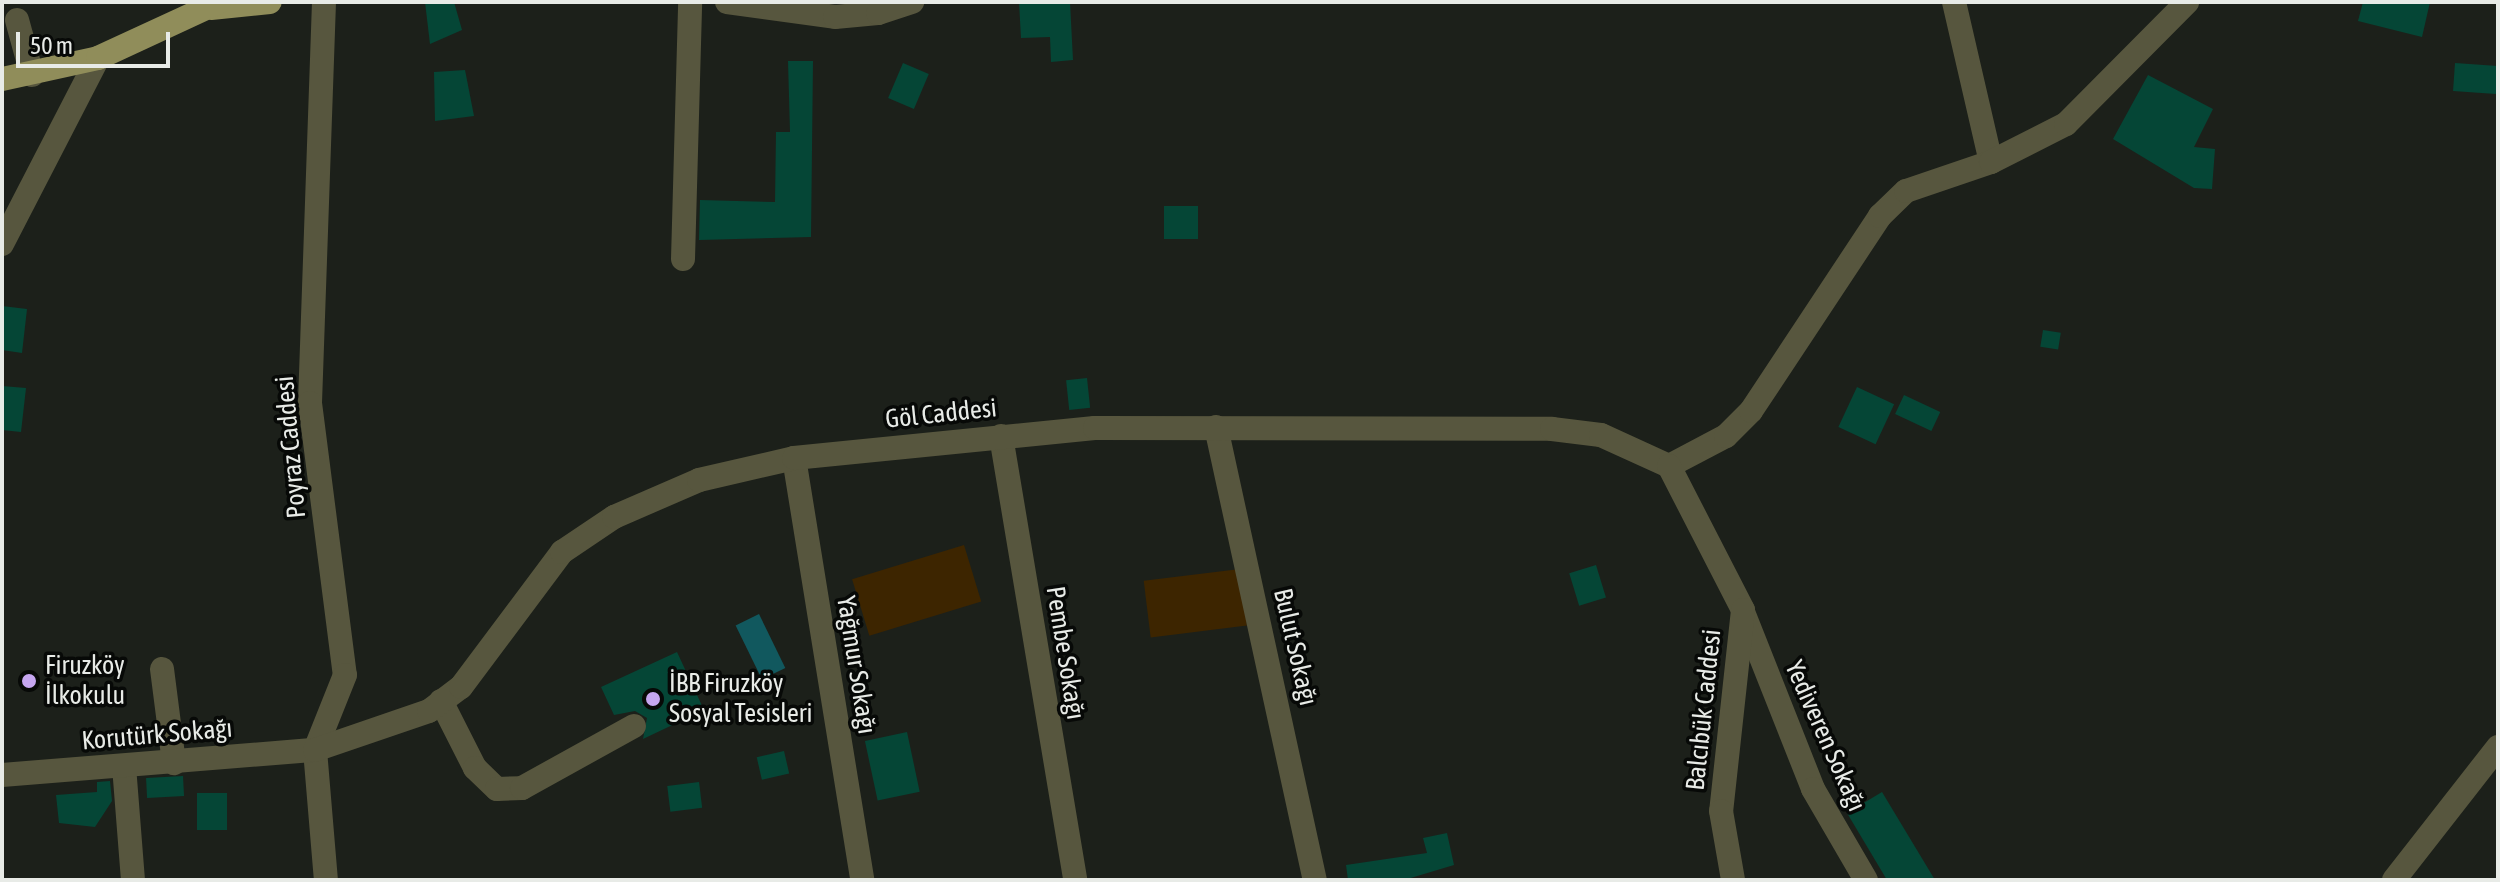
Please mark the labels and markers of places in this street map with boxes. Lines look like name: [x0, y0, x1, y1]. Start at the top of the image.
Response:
place label: Firuzköy İlkokulu: [45, 650, 125, 712]
place label: İBB Firuzköy Sosyal Tesisleri: [669, 668, 812, 730]
marker: Firuzköy İlkokulu: [20, 672, 38, 690]
marker: İBB Firuzköy Sosyal Tesisleri: [644, 690, 662, 708]

